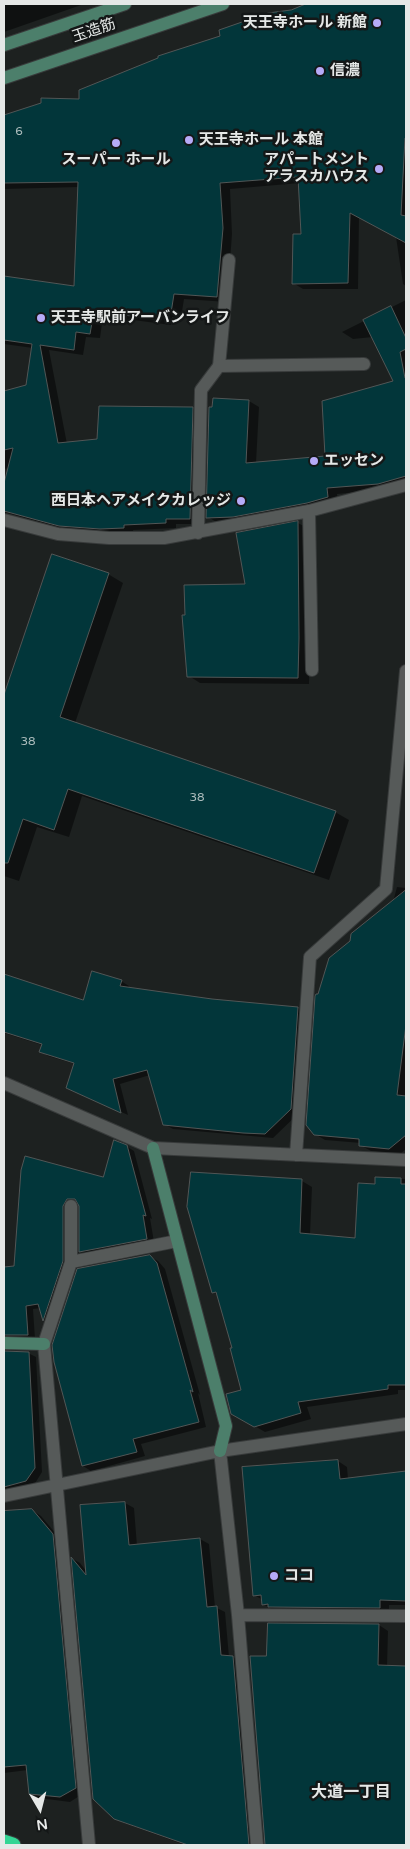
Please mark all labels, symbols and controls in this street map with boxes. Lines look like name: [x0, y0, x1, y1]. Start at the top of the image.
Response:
place label: 天王寺ホール 新館: [243, 14, 367, 32]
street label: 玉造筋: [70, 15, 118, 47]
marker: 天王寺ホール 新館: [371, 17, 383, 29]
place label: 信濃: [330, 62, 360, 80]
marker: 信濃: [314, 65, 326, 77]
house number: 6: [15, 125, 23, 139]
place label: 天王寺ホール 本館: [199, 131, 323, 149]
marker: 天王寺ホール 本館: [183, 134, 195, 146]
marker: スーパー ホール: [110, 137, 122, 149]
place label: スーパー ホール: [62, 151, 170, 169]
place label: アパートメント アラスカハウス: [264, 151, 369, 186]
marker: アパートメント アラスカハウス: [373, 163, 385, 175]
place label: 天王寺駅前アーバンライフ: [51, 309, 230, 327]
marker: 天王寺駅前アーバンライフ: [35, 312, 47, 324]
place label: エッセン: [324, 452, 384, 470]
marker: エッセン: [308, 455, 320, 467]
place label: 西日本ヘアメイクカレッジ: [51, 492, 231, 510]
marker: 西日本ヘアメイクカレッジ: [235, 495, 247, 507]
house number: 38: [20, 735, 36, 749]
house number: 38: [189, 791, 205, 805]
place label: ココ: [284, 1567, 314, 1585]
marker: ココ: [268, 1570, 280, 1582]
district label: 大道一丁目: [311, 1783, 391, 1803]
north arrow: [15, 1784, 65, 1834]
text: N: [35, 1815, 49, 1834]

